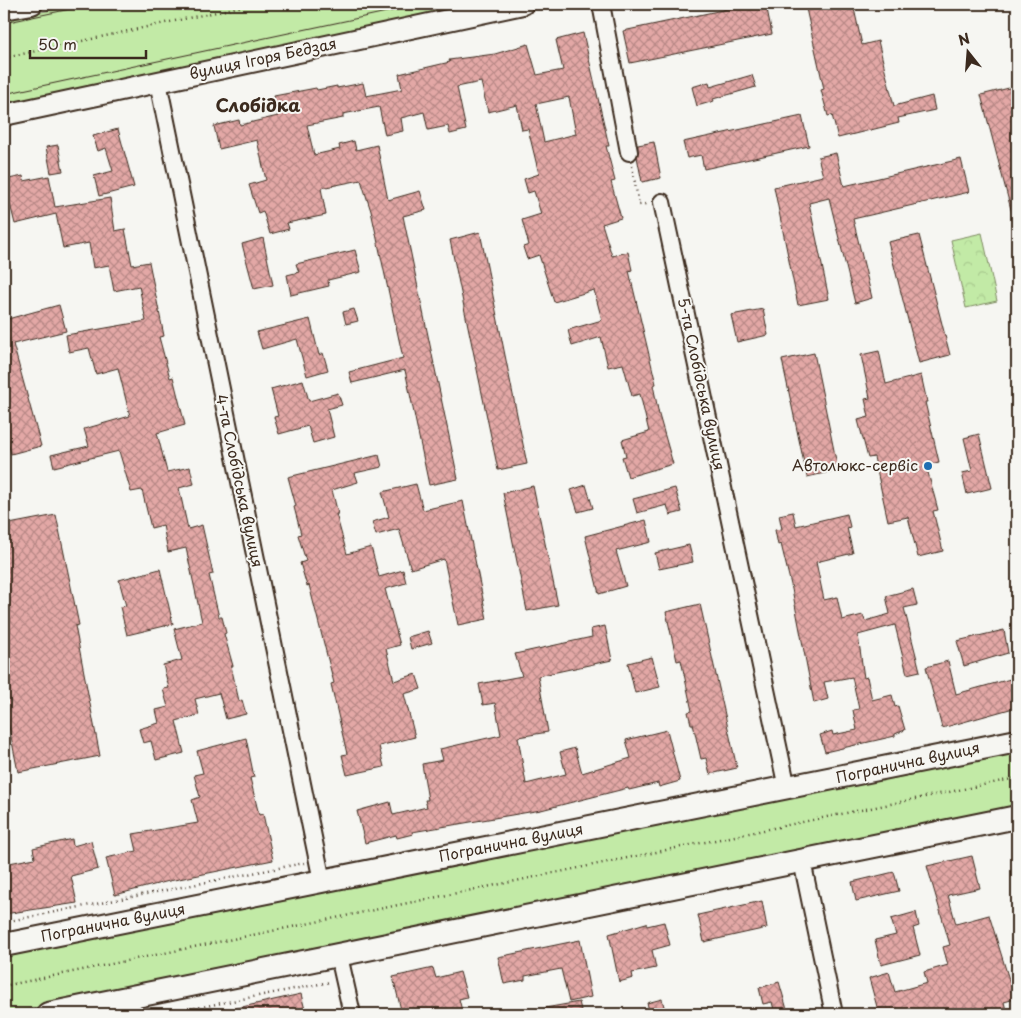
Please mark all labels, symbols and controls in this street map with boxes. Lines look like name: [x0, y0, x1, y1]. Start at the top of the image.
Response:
text: N: [956, 27, 972, 51]
scale bar: [30, 28, 146, 60]
north arrow: [944, 28, 994, 78]
street label: вулиця Ігоря Бедзая: [187, 31, 338, 84]
text: 50 m: [38, 32, 77, 55]
district label: Слобідка: [216, 91, 300, 118]
street label: 5-та Слобідська вулиця: [673, 295, 732, 472]
street label: 4-та Слобідська вулиця: [211, 392, 270, 569]
place label: Автолюкс-сервіс: [792, 453, 918, 476]
marker: Автолюкс-сервіс: [922, 460, 934, 472]
street label: Погранична вулиця: [834, 735, 982, 788]
street label: Погранична вулиця: [437, 816, 585, 867]
street label: Погранична вулиця: [39, 896, 187, 947]

